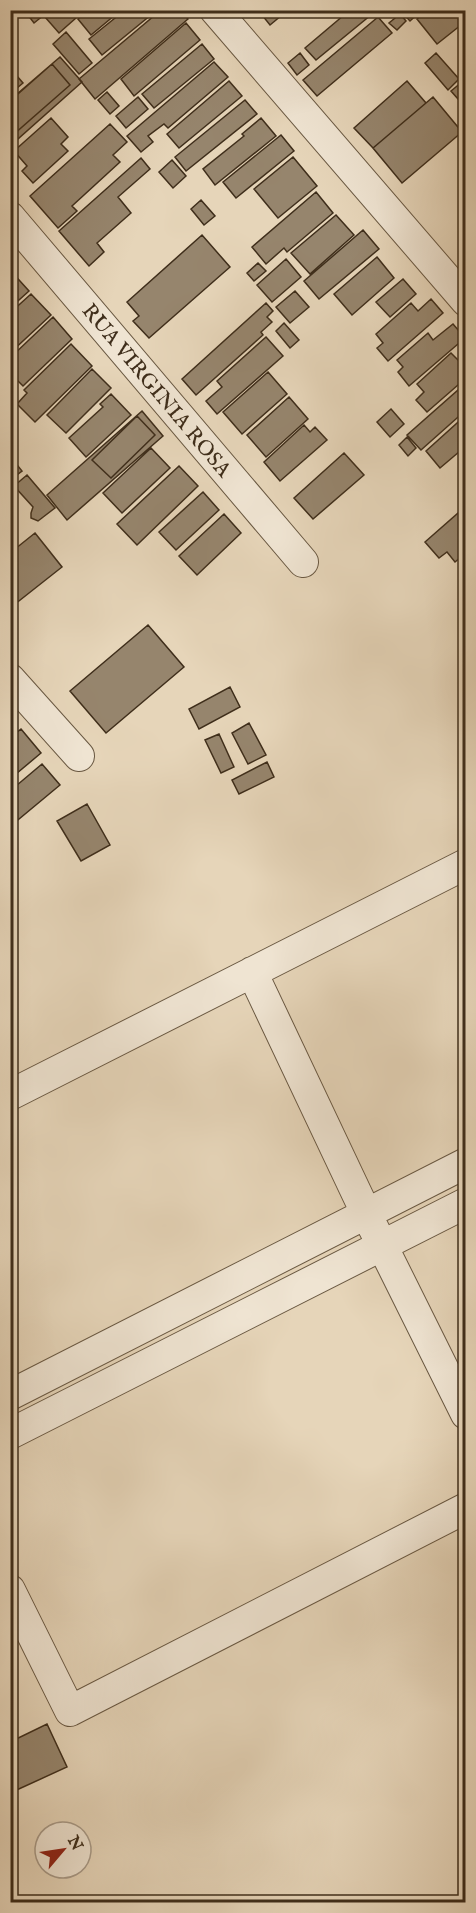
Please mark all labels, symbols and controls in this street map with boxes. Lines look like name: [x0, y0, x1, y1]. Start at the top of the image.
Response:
street label: RUA VIRGINIA ROSA: [75, 299, 237, 484]
north arrow: [33, 1820, 93, 1880]
text: N: [62, 1832, 87, 1855]

